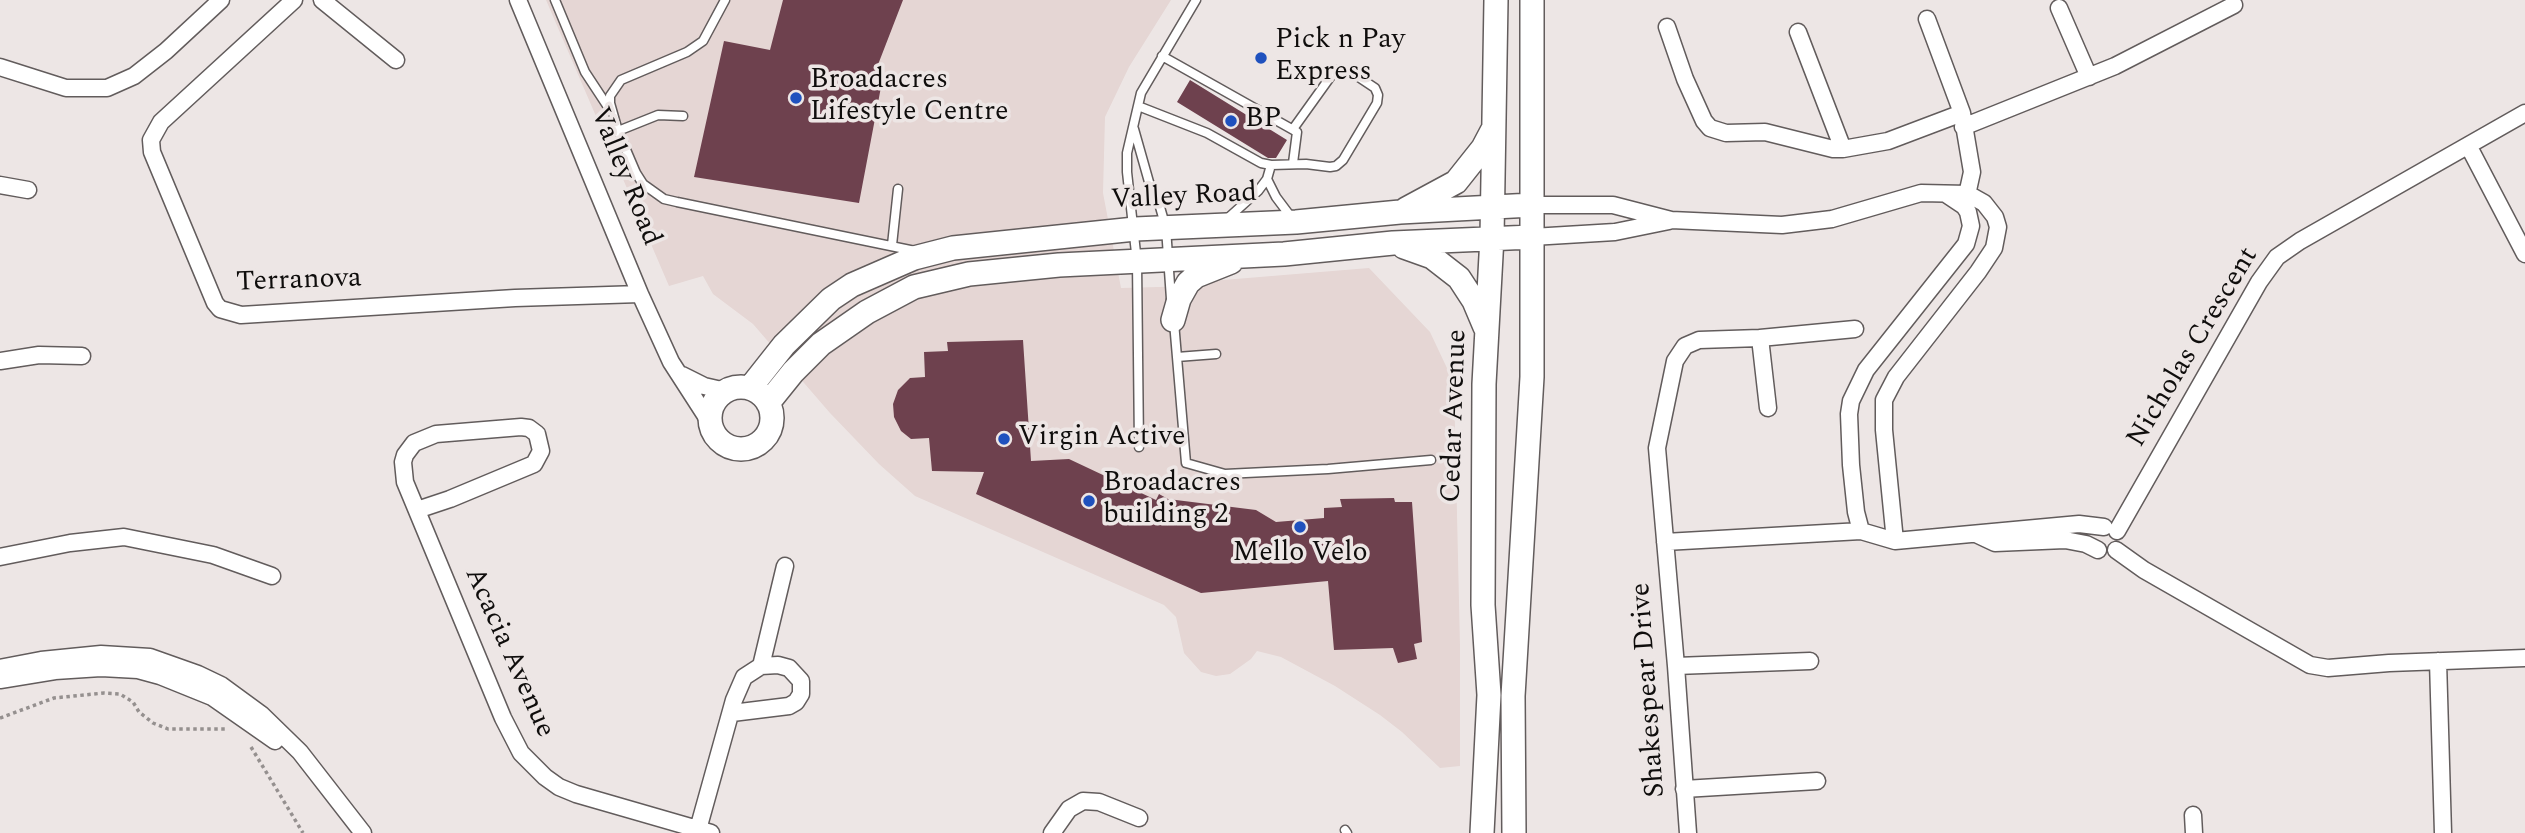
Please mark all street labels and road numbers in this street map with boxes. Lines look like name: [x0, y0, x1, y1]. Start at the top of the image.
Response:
street label: Valley Road: [581, 103, 667, 251]
street label: Valley Road: [1110, 177, 1258, 219]
street label: Nicholas Crescent: [2121, 242, 2267, 454]
street label: Terranova: [236, 263, 362, 301]
street label: Cedar Avenue: [1436, 329, 1476, 503]
street label: Acacia Avenue: [455, 563, 561, 743]
street label: Shakespear Drive: [1626, 581, 1674, 799]

